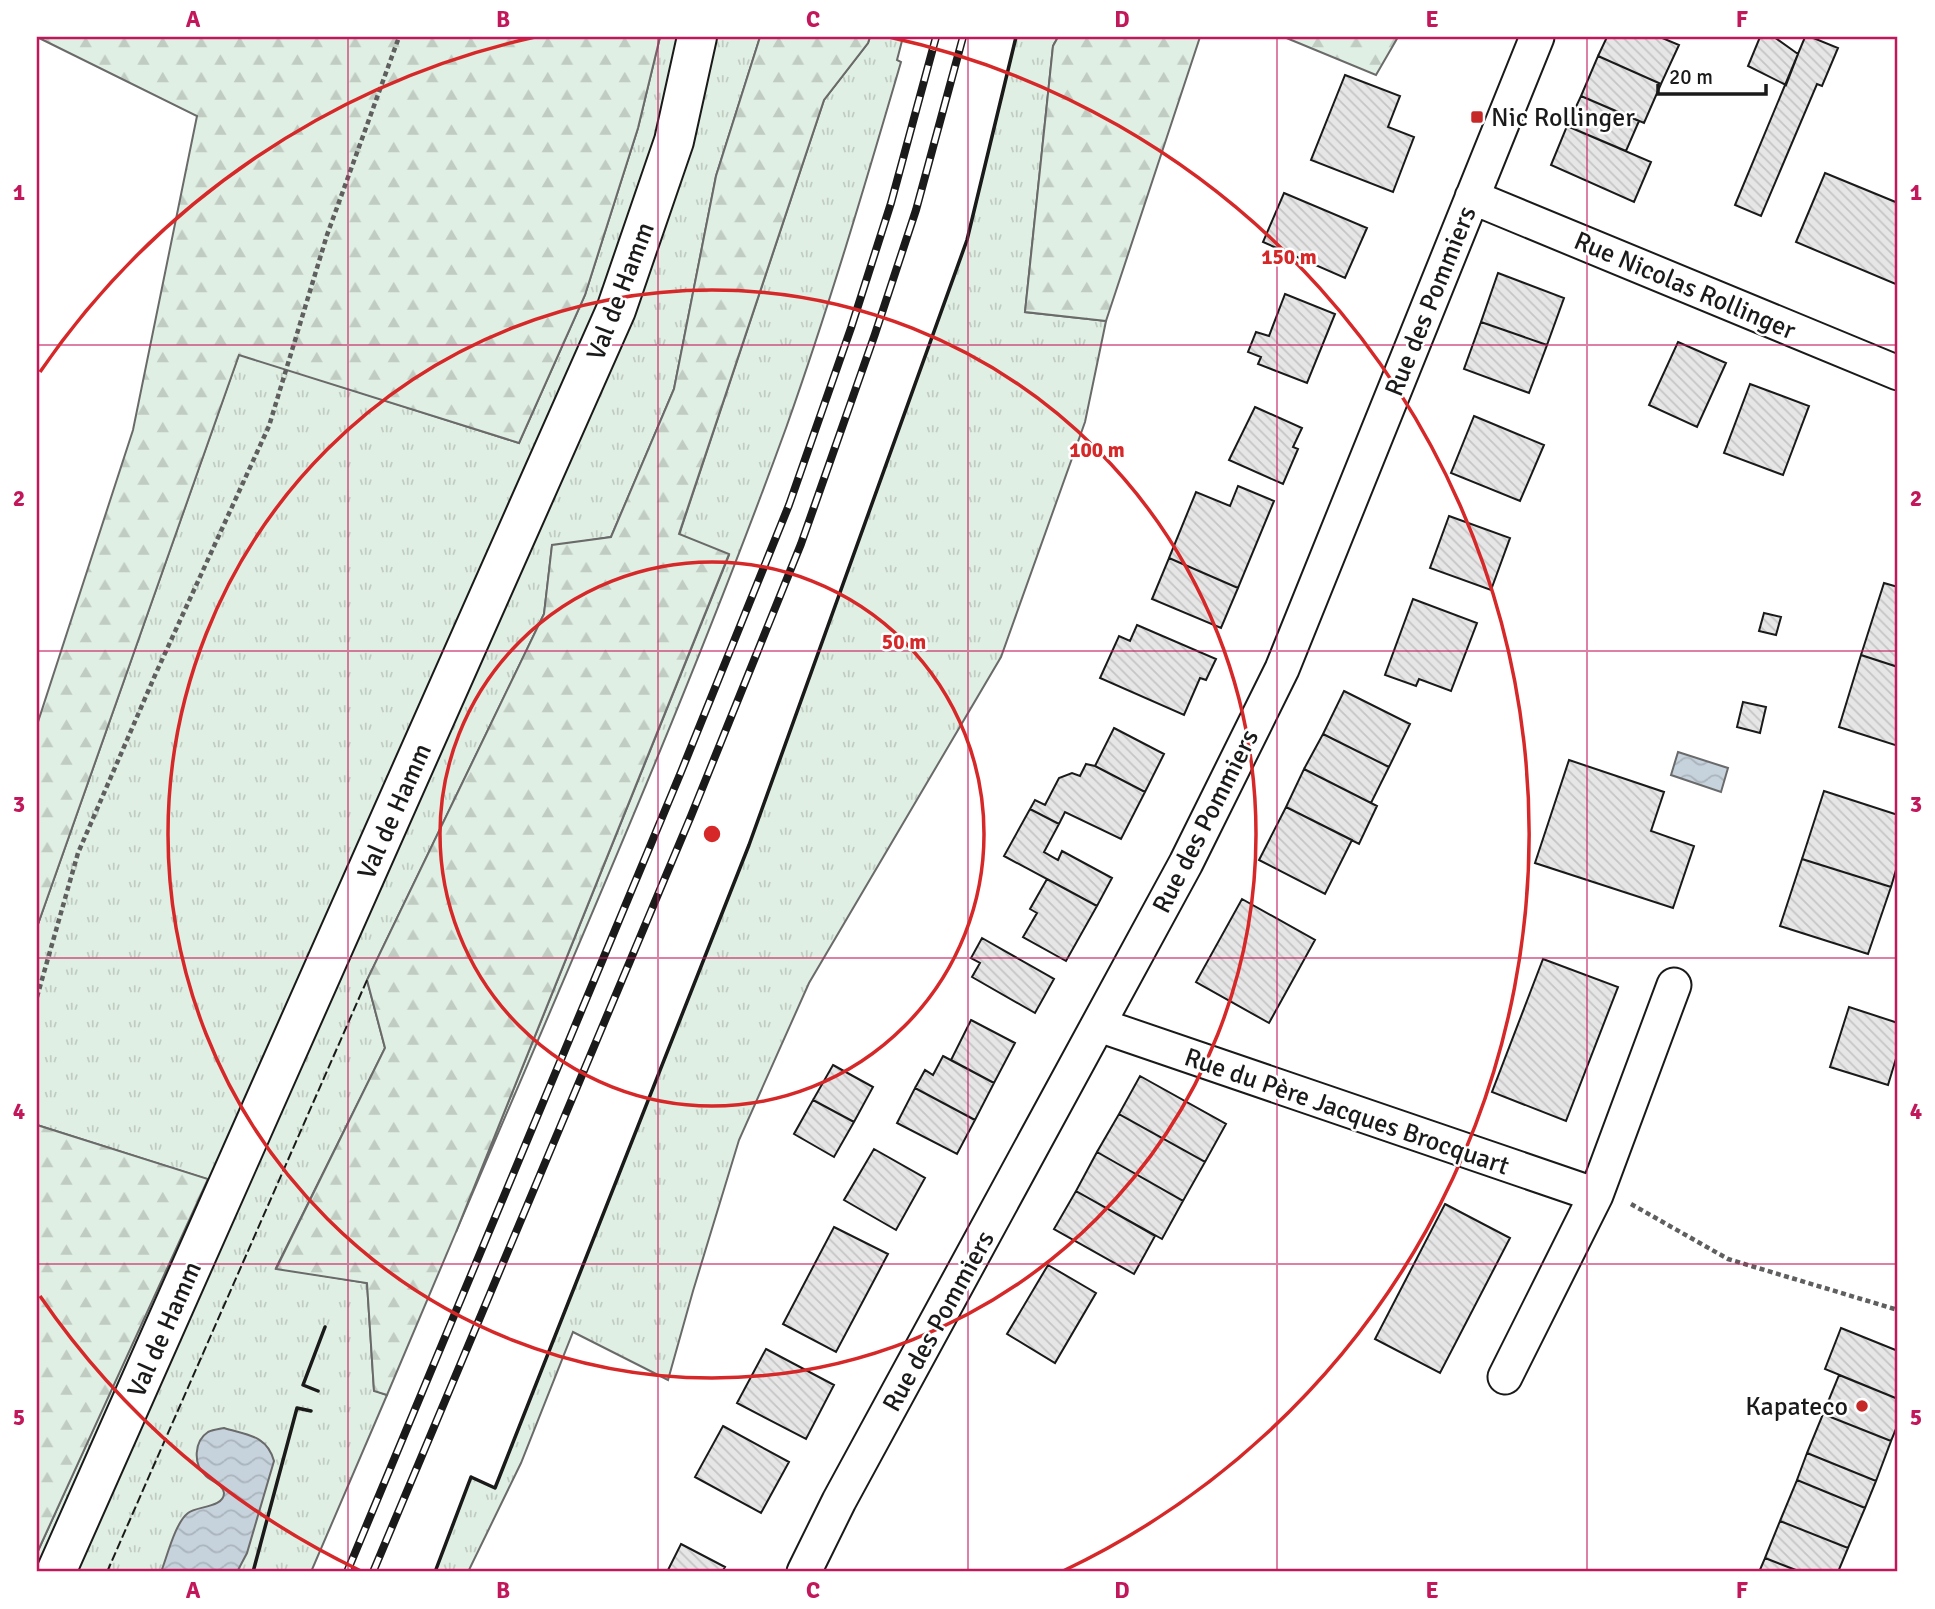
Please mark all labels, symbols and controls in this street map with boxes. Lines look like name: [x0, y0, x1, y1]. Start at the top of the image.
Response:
text: A: [186, 5, 201, 34]
text: B: [496, 5, 510, 34]
text: C: [806, 5, 820, 34]
text: D: [1114, 5, 1130, 34]
text: E: [1425, 5, 1439, 34]
text: F: [1736, 5, 1748, 34]
scale bar: [1658, 52, 1767, 96]
text: 20 m: [1669, 64, 1713, 90]
place label: Nic Rollinger: [1491, 102, 1635, 134]
marker: Nic Rollinger: [1469, 109, 1485, 125]
text: 1: [13, 178, 25, 207]
text: 1: [1910, 178, 1922, 207]
street label: Rue des Pommiers: [1378, 202, 1484, 401]
street label: Val de Hamm: [580, 218, 662, 365]
street label: Rue Nicolas Rollinger: [1569, 225, 1801, 347]
text: 150 m: [1261, 244, 1317, 270]
text: 100 m: [1069, 437, 1125, 463]
text: 2: [13, 484, 25, 513]
text: 2: [1910, 484, 1922, 513]
text: 50 m: [882, 629, 926, 655]
street label: Rue des Pommiers: [1146, 724, 1266, 919]
street label: Val de Hamm: [351, 739, 439, 884]
text: 3: [13, 790, 25, 819]
text: 3: [1910, 790, 1922, 819]
centre of rings: [700, 822, 724, 846]
street label: Rue du Père Jacques Brocquart: [1180, 1041, 1513, 1183]
text: 4: [13, 1097, 25, 1126]
text: 4: [1910, 1097, 1922, 1126]
street label: Rue des Pommiers: [876, 1225, 1002, 1418]
street label: Val de Hamm: [121, 1257, 209, 1402]
place label: Kapateco: [1745, 1391, 1848, 1423]
marker: Kapateco: [1854, 1398, 1870, 1414]
text: 5: [13, 1403, 25, 1432]
text: 5: [1910, 1403, 1922, 1432]
text: A: [186, 1576, 201, 1605]
text: B: [496, 1576, 510, 1605]
text: C: [806, 1576, 820, 1605]
text: D: [1114, 1576, 1130, 1605]
text: E: [1425, 1576, 1439, 1605]
text: F: [1736, 1576, 1748, 1605]

